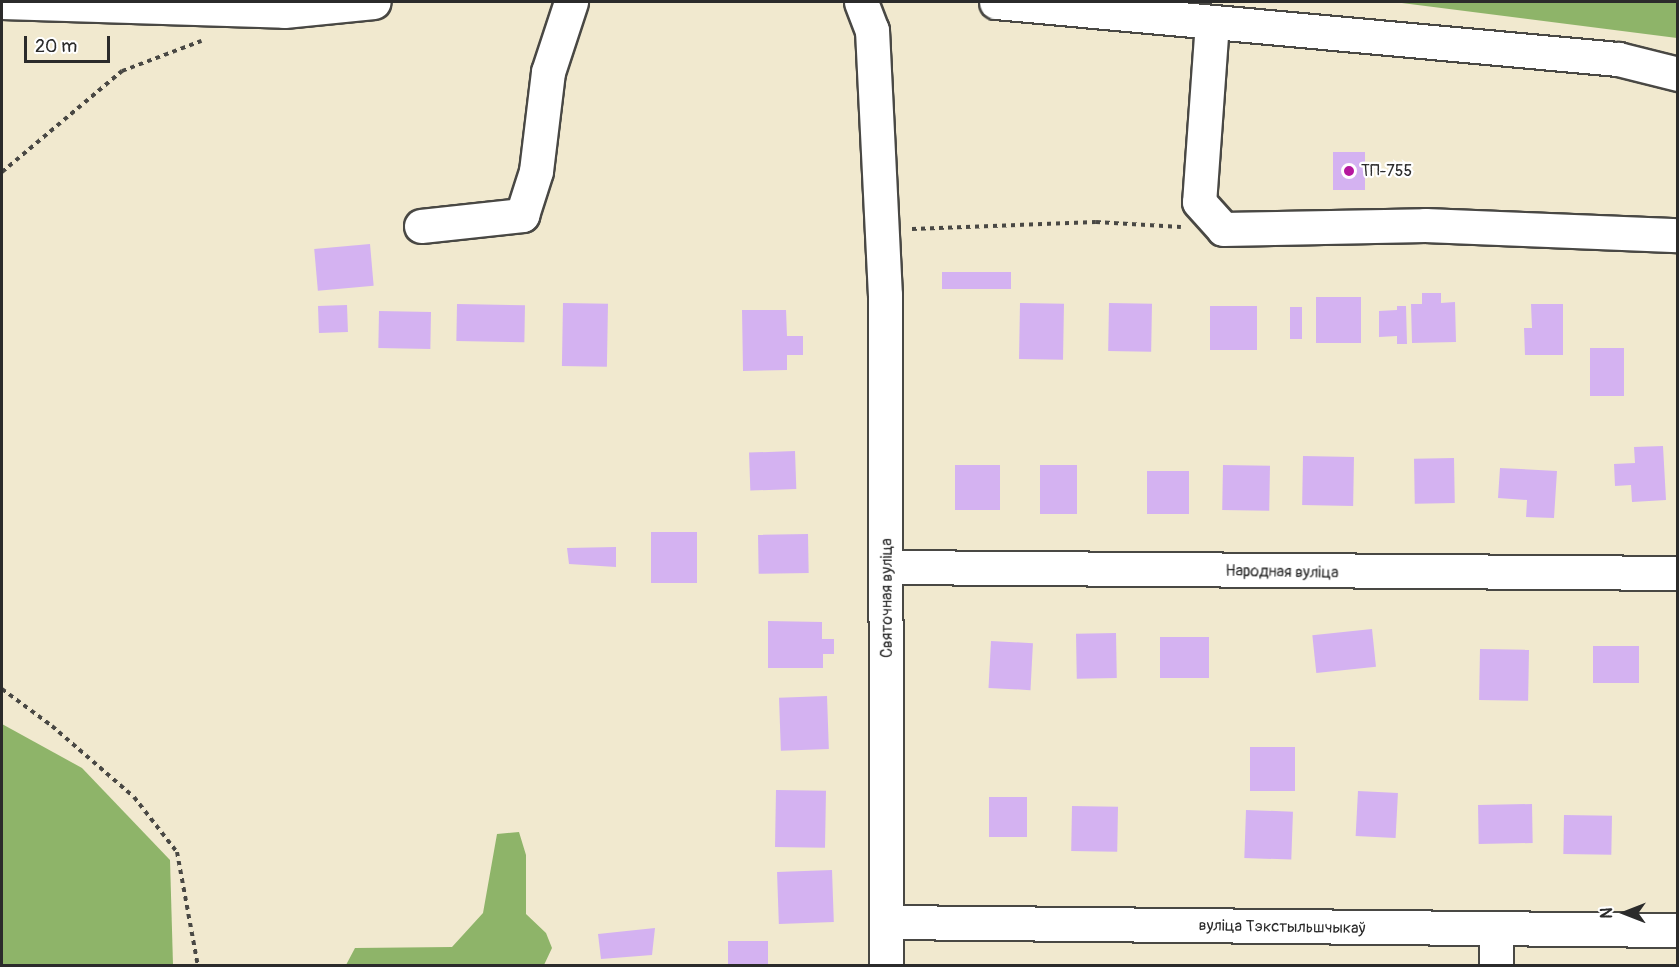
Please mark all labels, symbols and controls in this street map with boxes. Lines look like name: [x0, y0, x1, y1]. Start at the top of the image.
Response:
scale bar: [27, 24, 112, 62]
text: 20 m: [35, 35, 77, 58]
place label: ТП-755: [1361, 161, 1412, 181]
marker: ТП-755: [1342, 164, 1356, 178]
street label: Святочная вуліца: [877, 538, 897, 658]
street label: Народная вуліца: [1225, 561, 1339, 583]
north arrow: [1595, 883, 1655, 943]
text: N: [1597, 908, 1617, 918]
street label: вуліца Тэкстыльшчыкаў: [1198, 916, 1366, 938]

